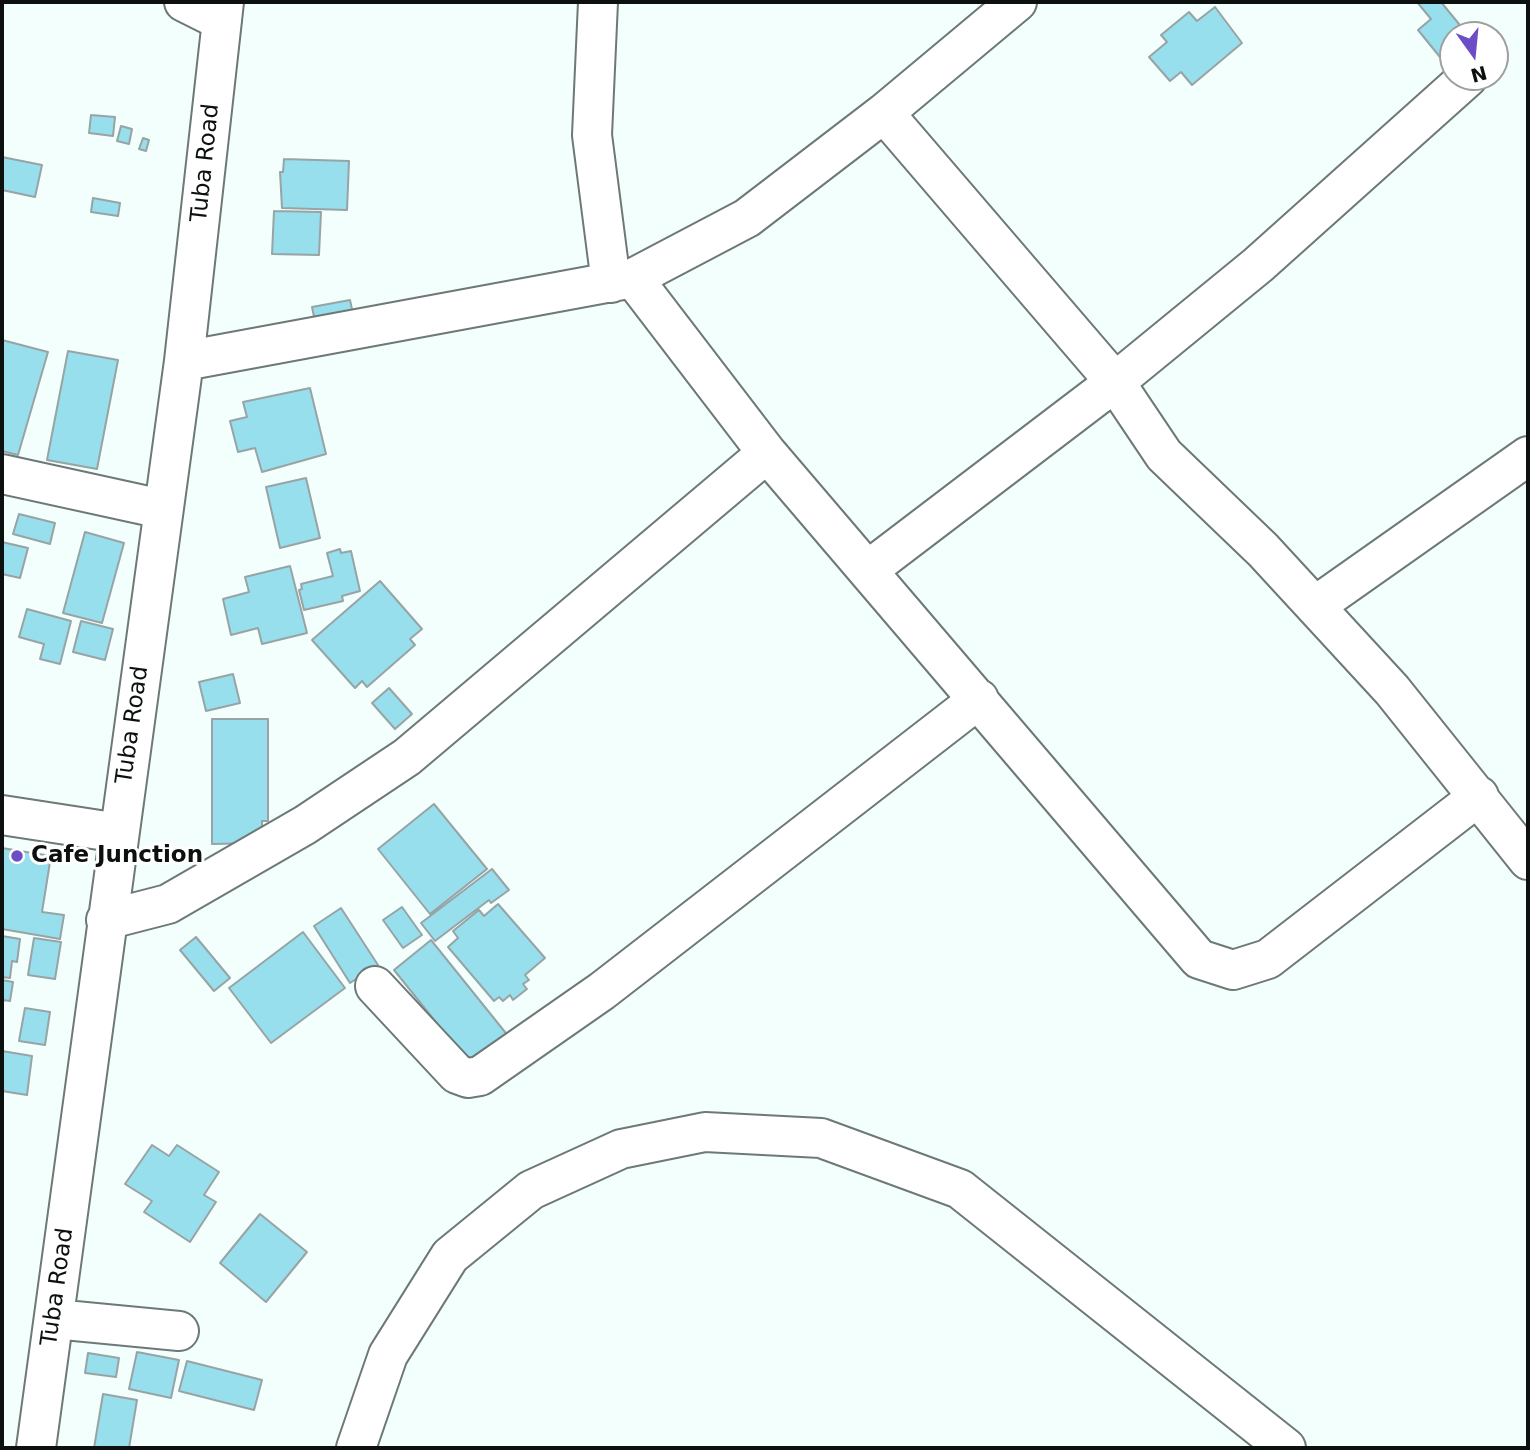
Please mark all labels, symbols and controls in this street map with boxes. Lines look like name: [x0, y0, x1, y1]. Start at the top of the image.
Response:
north arrow: [1439, 21, 1509, 91]
text: N: [1468, 62, 1489, 87]
street label: Tuba Road: [186, 102, 226, 224]
street label: Tuba Road: [111, 664, 155, 786]
place label: Cafe Junction: [31, 842, 203, 870]
marker: Cafe Junction: [9, 848, 25, 864]
street label: Tuba Road: [36, 1226, 80, 1348]

